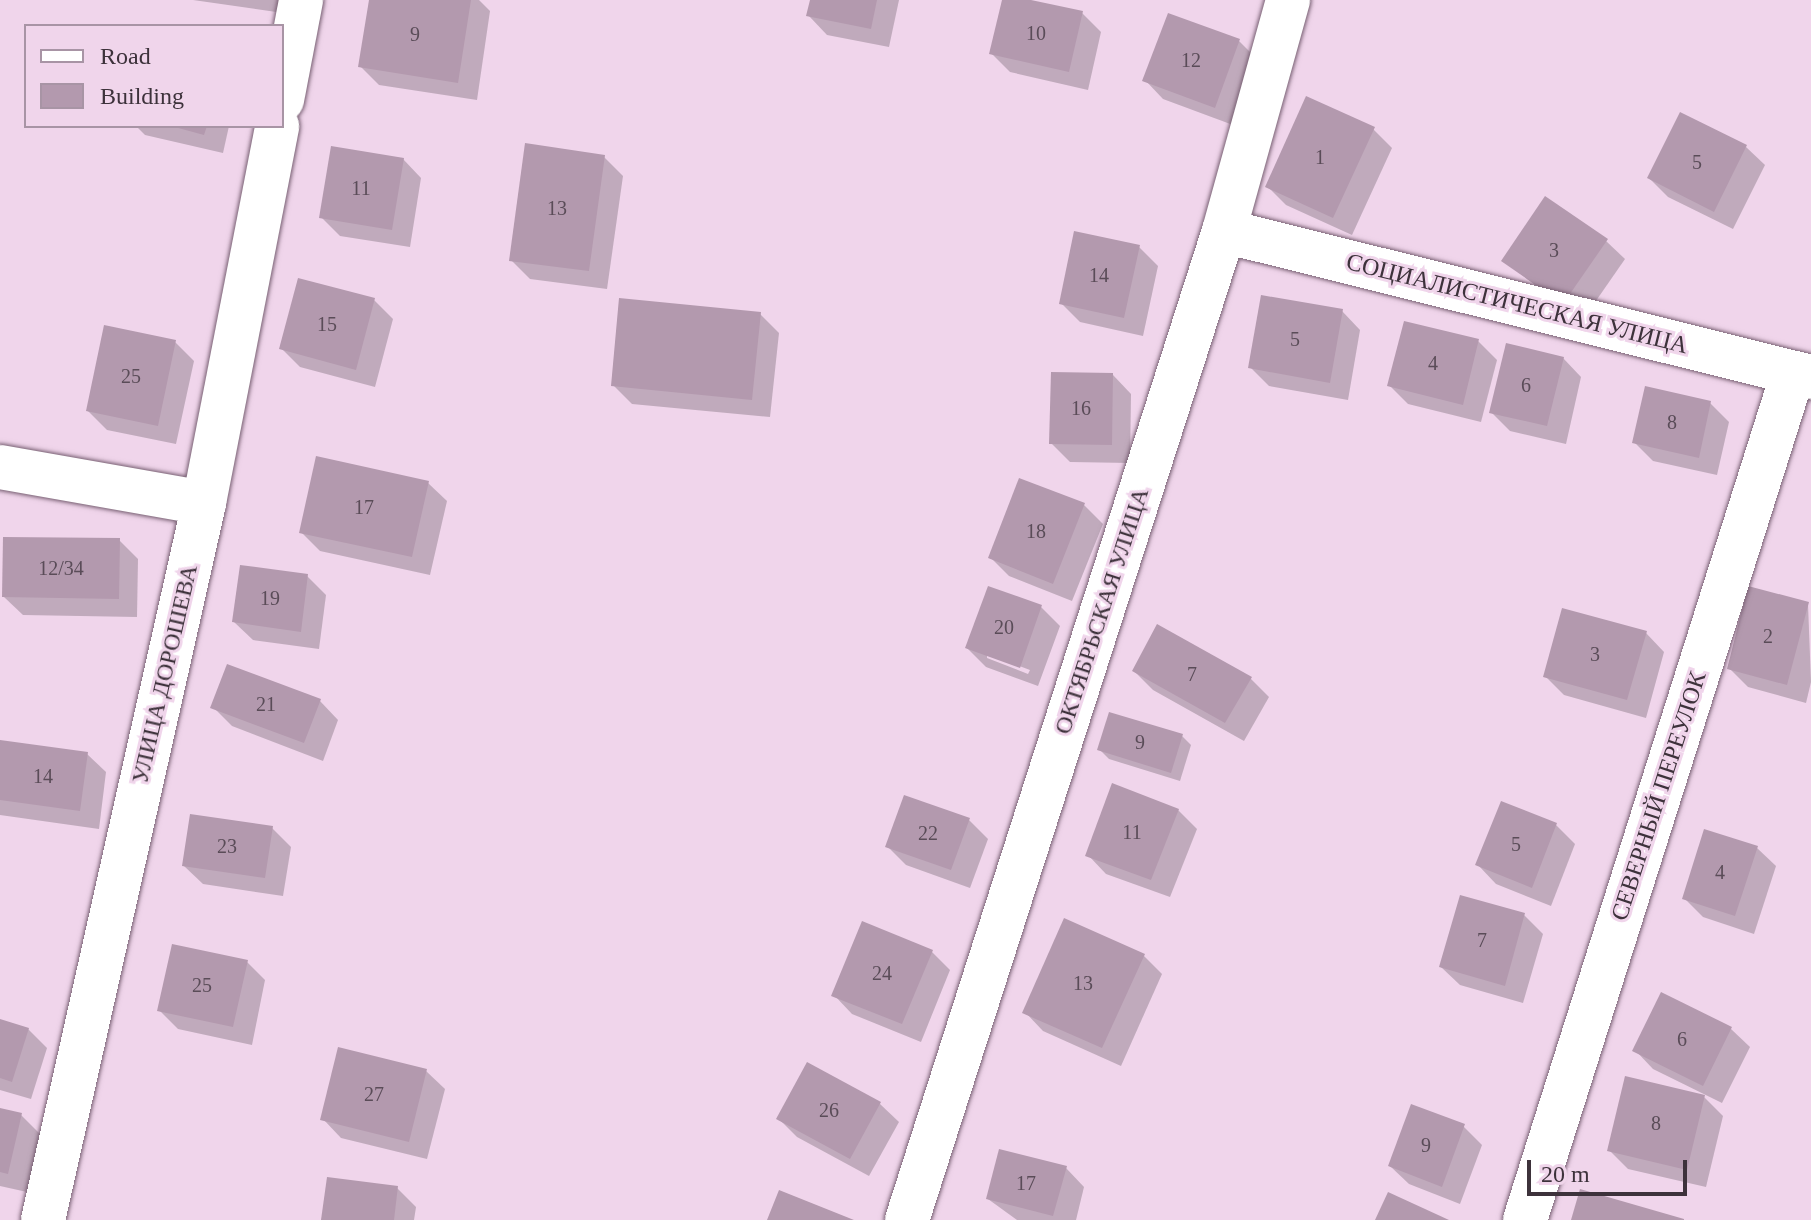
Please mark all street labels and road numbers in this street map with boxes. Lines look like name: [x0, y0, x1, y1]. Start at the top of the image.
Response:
street label: СОЦИАЛИСТИЧЕСКАЯ УЛИЦА: [1343, 248, 1691, 360]
street label: ОКТЯБРЬСКАЯ УЛИЦА: [1049, 484, 1155, 738]
street label: УЛИЦА ДОРОШЕВА: [126, 562, 204, 786]
street label: СЕВЕРНЫЙ ПЕРЕУЛОК: [1605, 668, 1713, 924]

